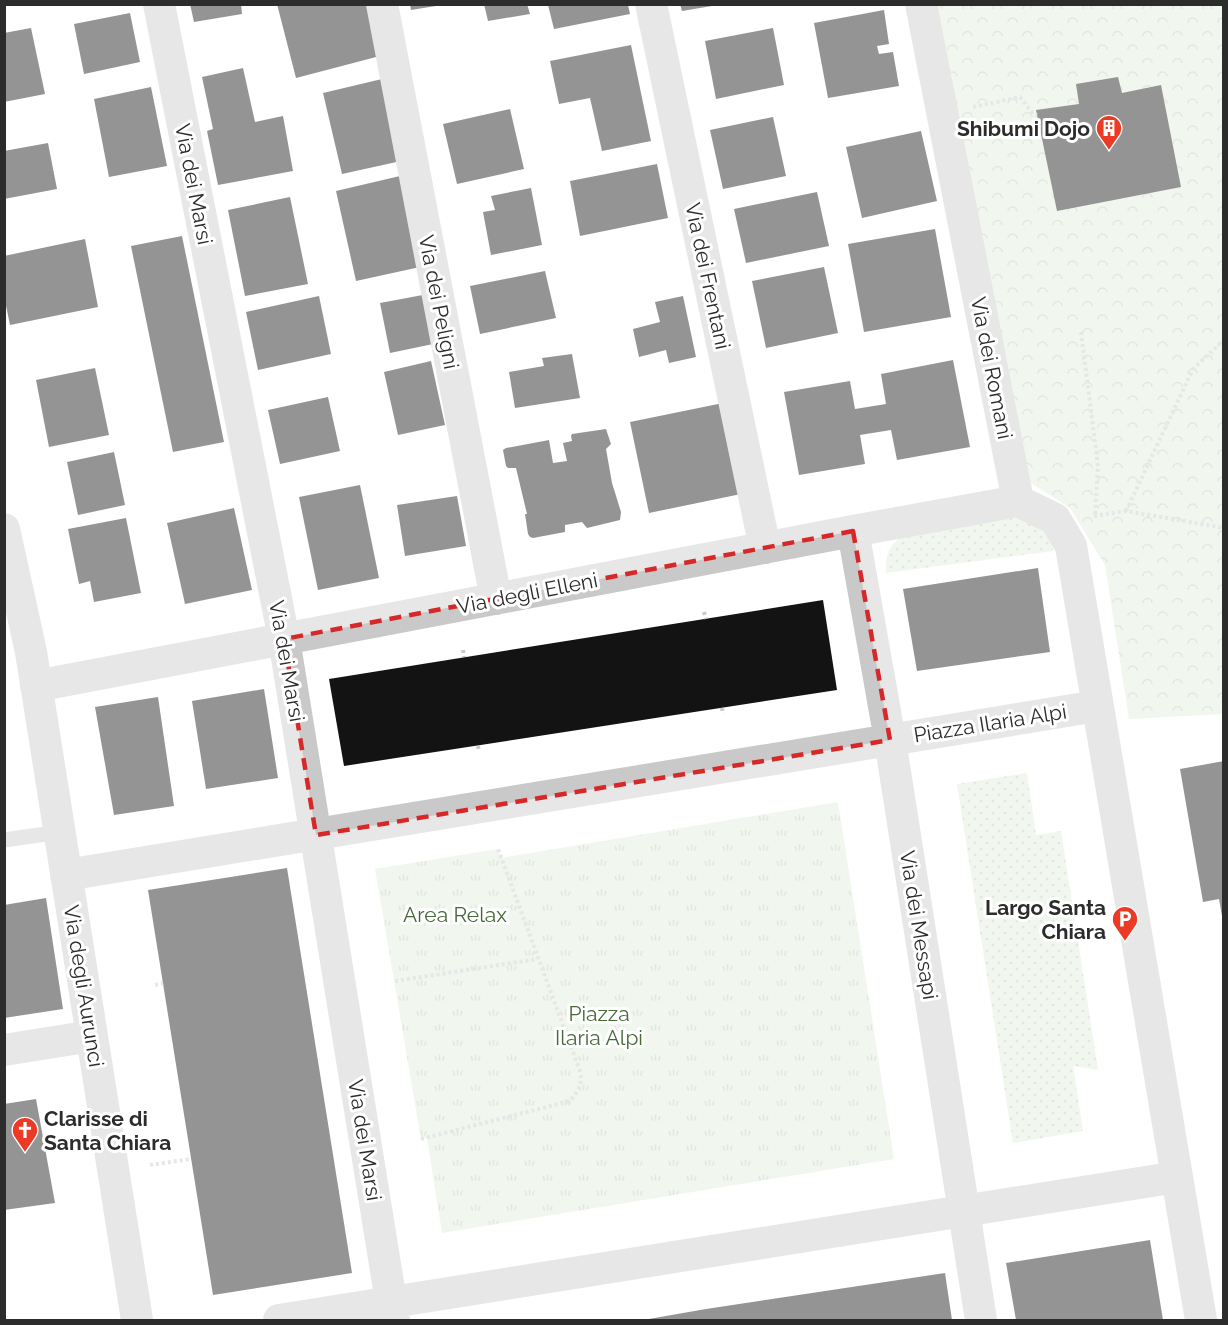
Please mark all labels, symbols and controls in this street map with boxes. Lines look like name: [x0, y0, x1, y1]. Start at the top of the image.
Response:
building icon: Shibumi Dojo: [1094, 113, 1124, 151]
place label: Shibumi Dojo: [957, 116, 1090, 141]
street label: Via dei Marsi: [170, 121, 218, 247]
street label: Via dei Frentani: [680, 200, 736, 352]
street label: Via dei Peligni: [414, 233, 464, 371]
street label: Via dei Romani: [966, 295, 1018, 441]
street label: Via degli Elleni: [454, 567, 600, 619]
street label: Via dei Marsi: [264, 598, 310, 724]
street label: Piazza Ilaria Alpi: [912, 699, 1068, 747]
street label: Via dei Messapi: [895, 849, 943, 1001]
place label: Largo Santa Chiara: [985, 895, 1106, 944]
park label: Area Relax: [403, 902, 507, 927]
street label: Via degli Aurunci: [59, 903, 109, 1069]
parking icon: Largo Santa Chiara: [1110, 904, 1140, 942]
park label: Piazza Ilaria Alpi: [555, 1001, 643, 1050]
street label: Via dei Marsi: [343, 1077, 387, 1203]
place label: Clarisse di Santa Chiara: [44, 1106, 171, 1155]
church icon: Clarisse di Santa Chiara: [10, 1115, 40, 1153]

